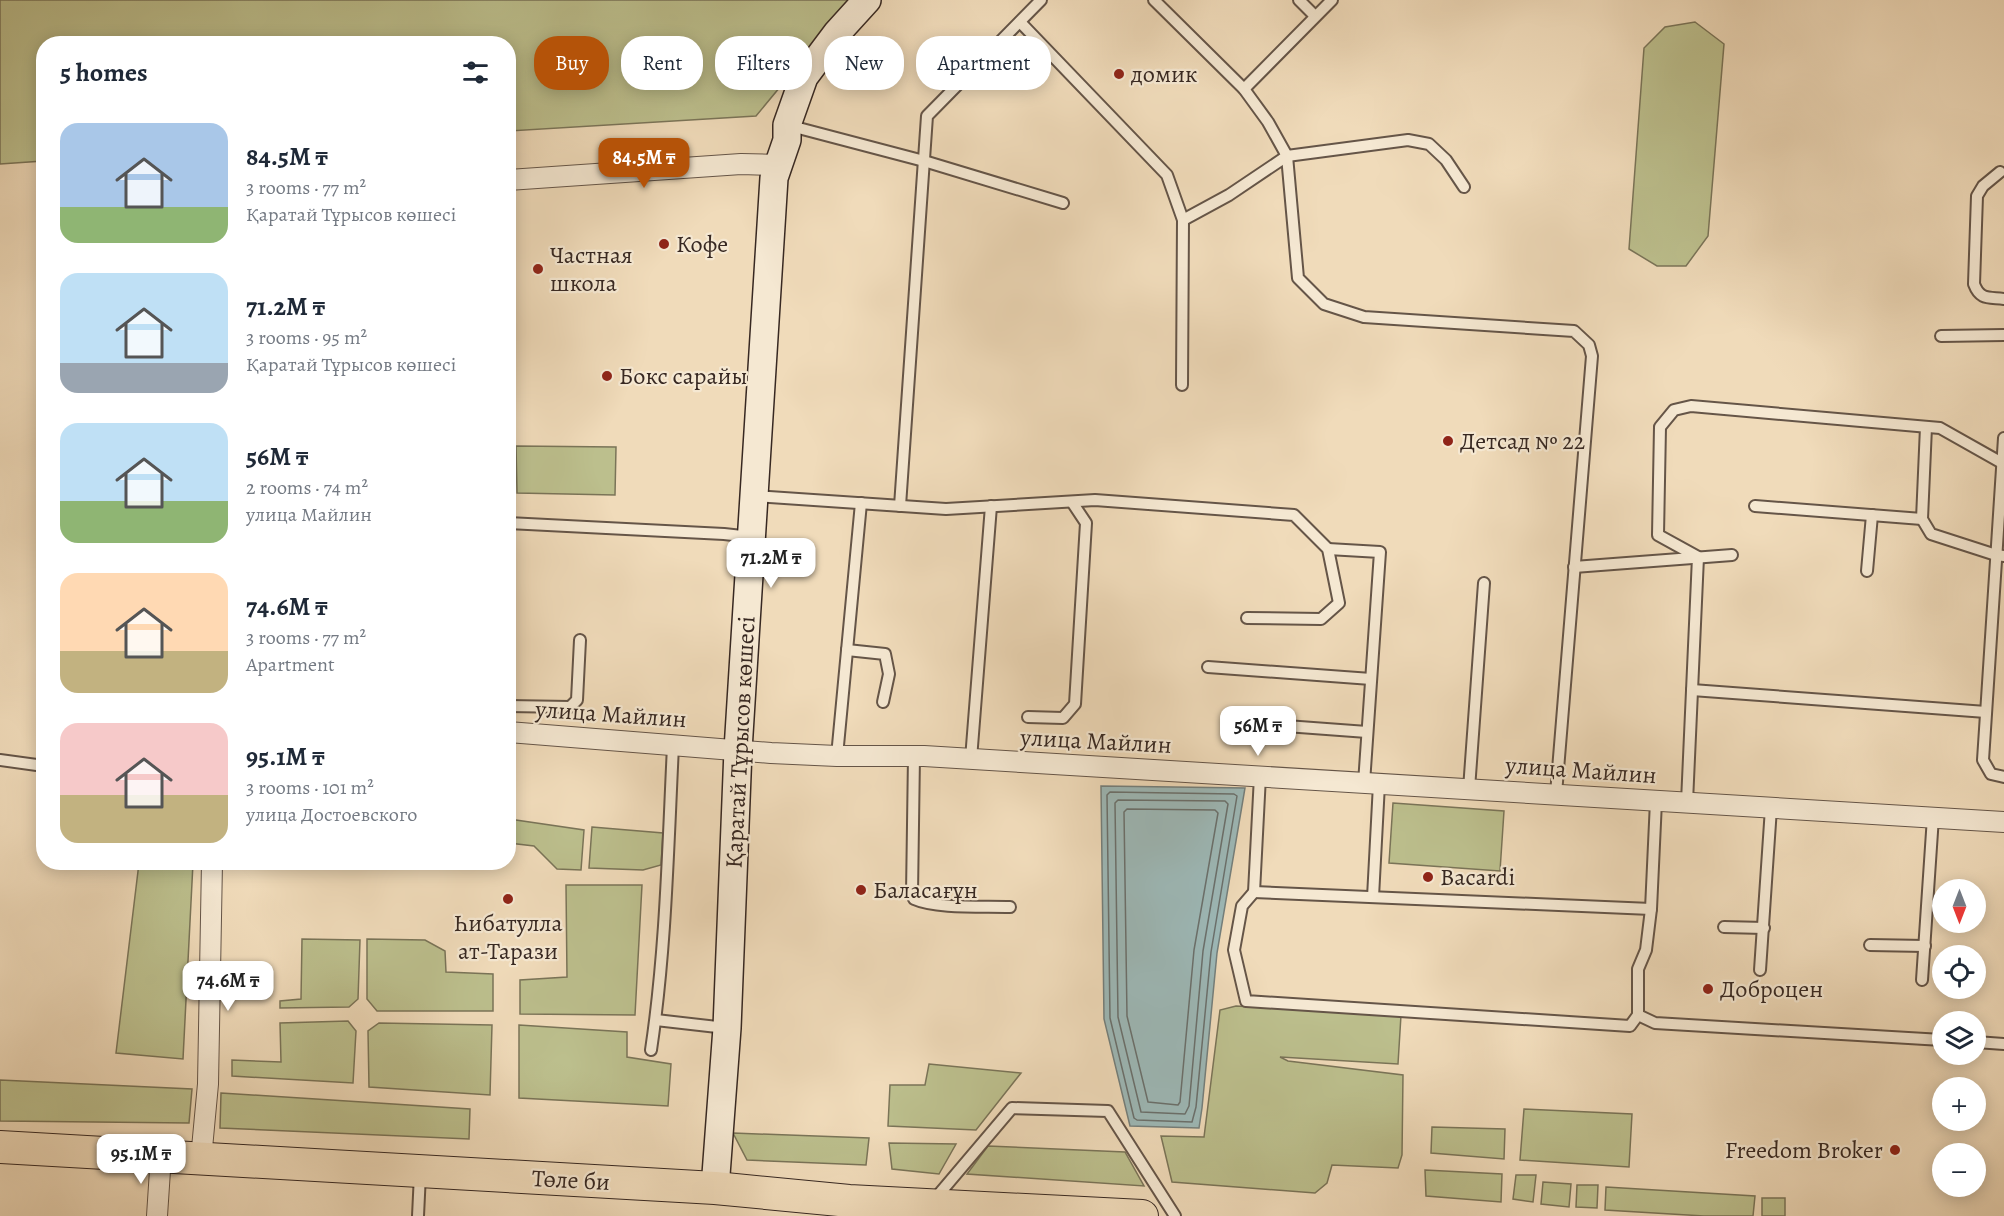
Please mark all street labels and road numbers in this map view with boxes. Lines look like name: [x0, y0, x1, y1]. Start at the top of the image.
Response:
street label: Қаратай Тұрысов көшесі: [717, 615, 763, 869]
street label: улица Майлин: [533, 693, 688, 735]
street label: улица Майлин: [1019, 721, 1172, 761]
street label: улица Майлин: [1503, 749, 1658, 791]
street label: Төле би: [531, 1162, 611, 1198]

